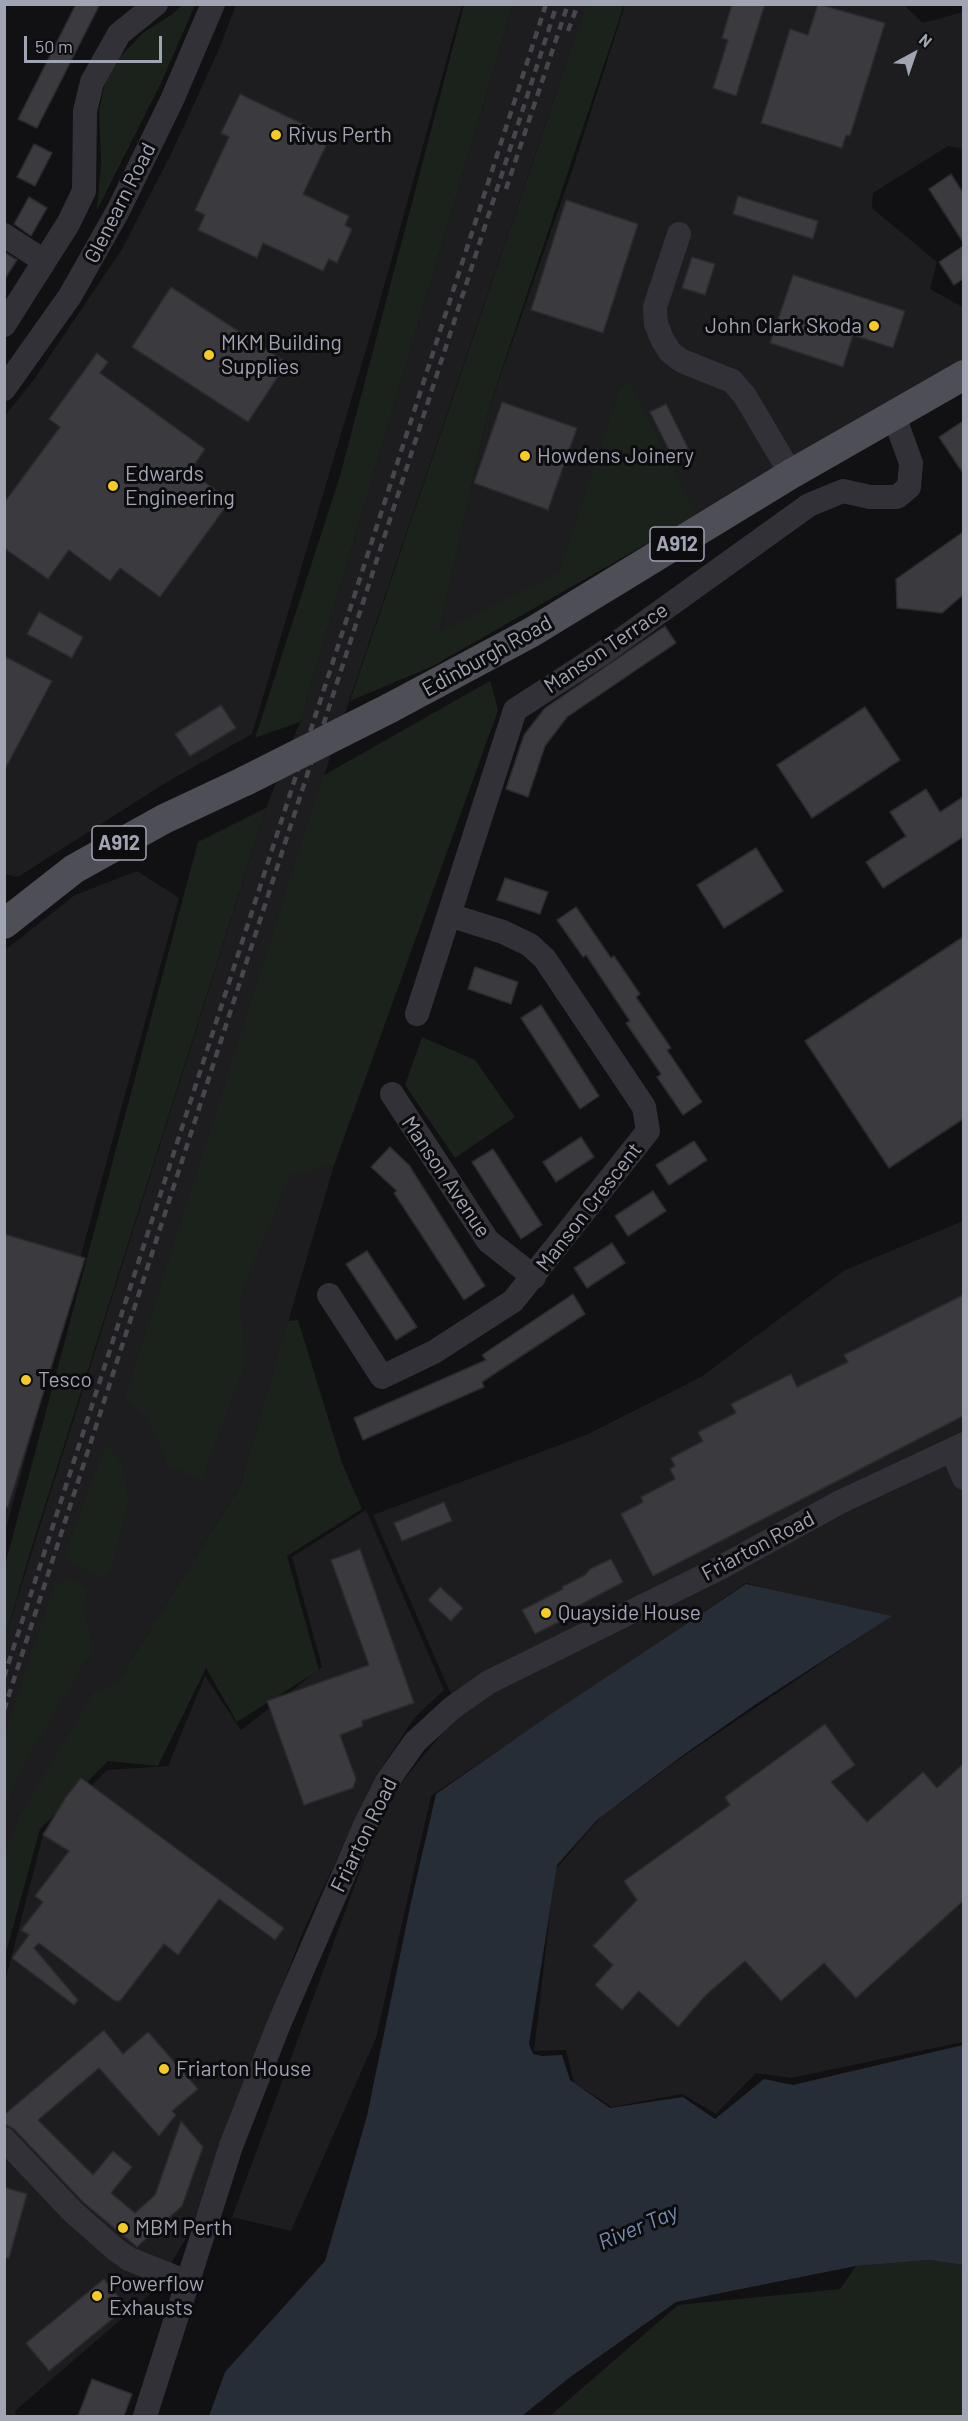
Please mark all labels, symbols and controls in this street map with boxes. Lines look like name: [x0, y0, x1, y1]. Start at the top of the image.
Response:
scale bar: [27, 24, 165, 62]
north arrow: [884, 24, 944, 84]
text: N: [916, 29, 936, 51]
text: 50 m: [35, 35, 73, 57]
place label: Rivus Perth: [288, 122, 392, 148]
marker: Rivus Perth: [269, 128, 283, 142]
street label: Glenearn Road: [79, 139, 161, 267]
place label: John Clark Skoda: [705, 313, 862, 339]
marker: John Clark Skoda: [867, 319, 881, 333]
place label: MKM Building Supplies: [221, 330, 342, 380]
marker: MKM Building Supplies: [202, 348, 216, 362]
place label: Howdens Joinery: [537, 443, 694, 469]
marker: Howdens Joinery: [518, 449, 532, 463]
place label: Edwards Engineering: [125, 461, 235, 511]
marker: Edwards Engineering: [106, 479, 120, 493]
road number: A912: [650, 527, 704, 561]
street label: Manson Terrace: [539, 597, 673, 699]
street label: Edinburgh Road: [418, 610, 556, 702]
road number: A912: [92, 826, 146, 860]
street label: Manson Avenue: [396, 1112, 496, 1242]
street label: Manson Crescent: [531, 1138, 647, 1276]
place label: Tesco: [38, 1367, 92, 1393]
marker: Tesco: [19, 1373, 33, 1387]
street label: Friarton Road: [697, 1506, 819, 1586]
place label: Quayside House: [558, 1600, 701, 1626]
marker: Quayside House: [539, 1606, 553, 1620]
street label: Friarton Road: [325, 1774, 403, 1896]
place label: Friarton House: [176, 2056, 311, 2082]
marker: Friarton House: [157, 2062, 171, 2076]
water label: River Tay: [594, 2198, 682, 2256]
place label: MBM Perth: [135, 2215, 233, 2241]
marker: MBM Perth: [116, 2221, 130, 2235]
place label: Powerflow Exhausts: [109, 2271, 204, 2321]
marker: Powerflow Exhausts: [90, 2289, 104, 2303]

